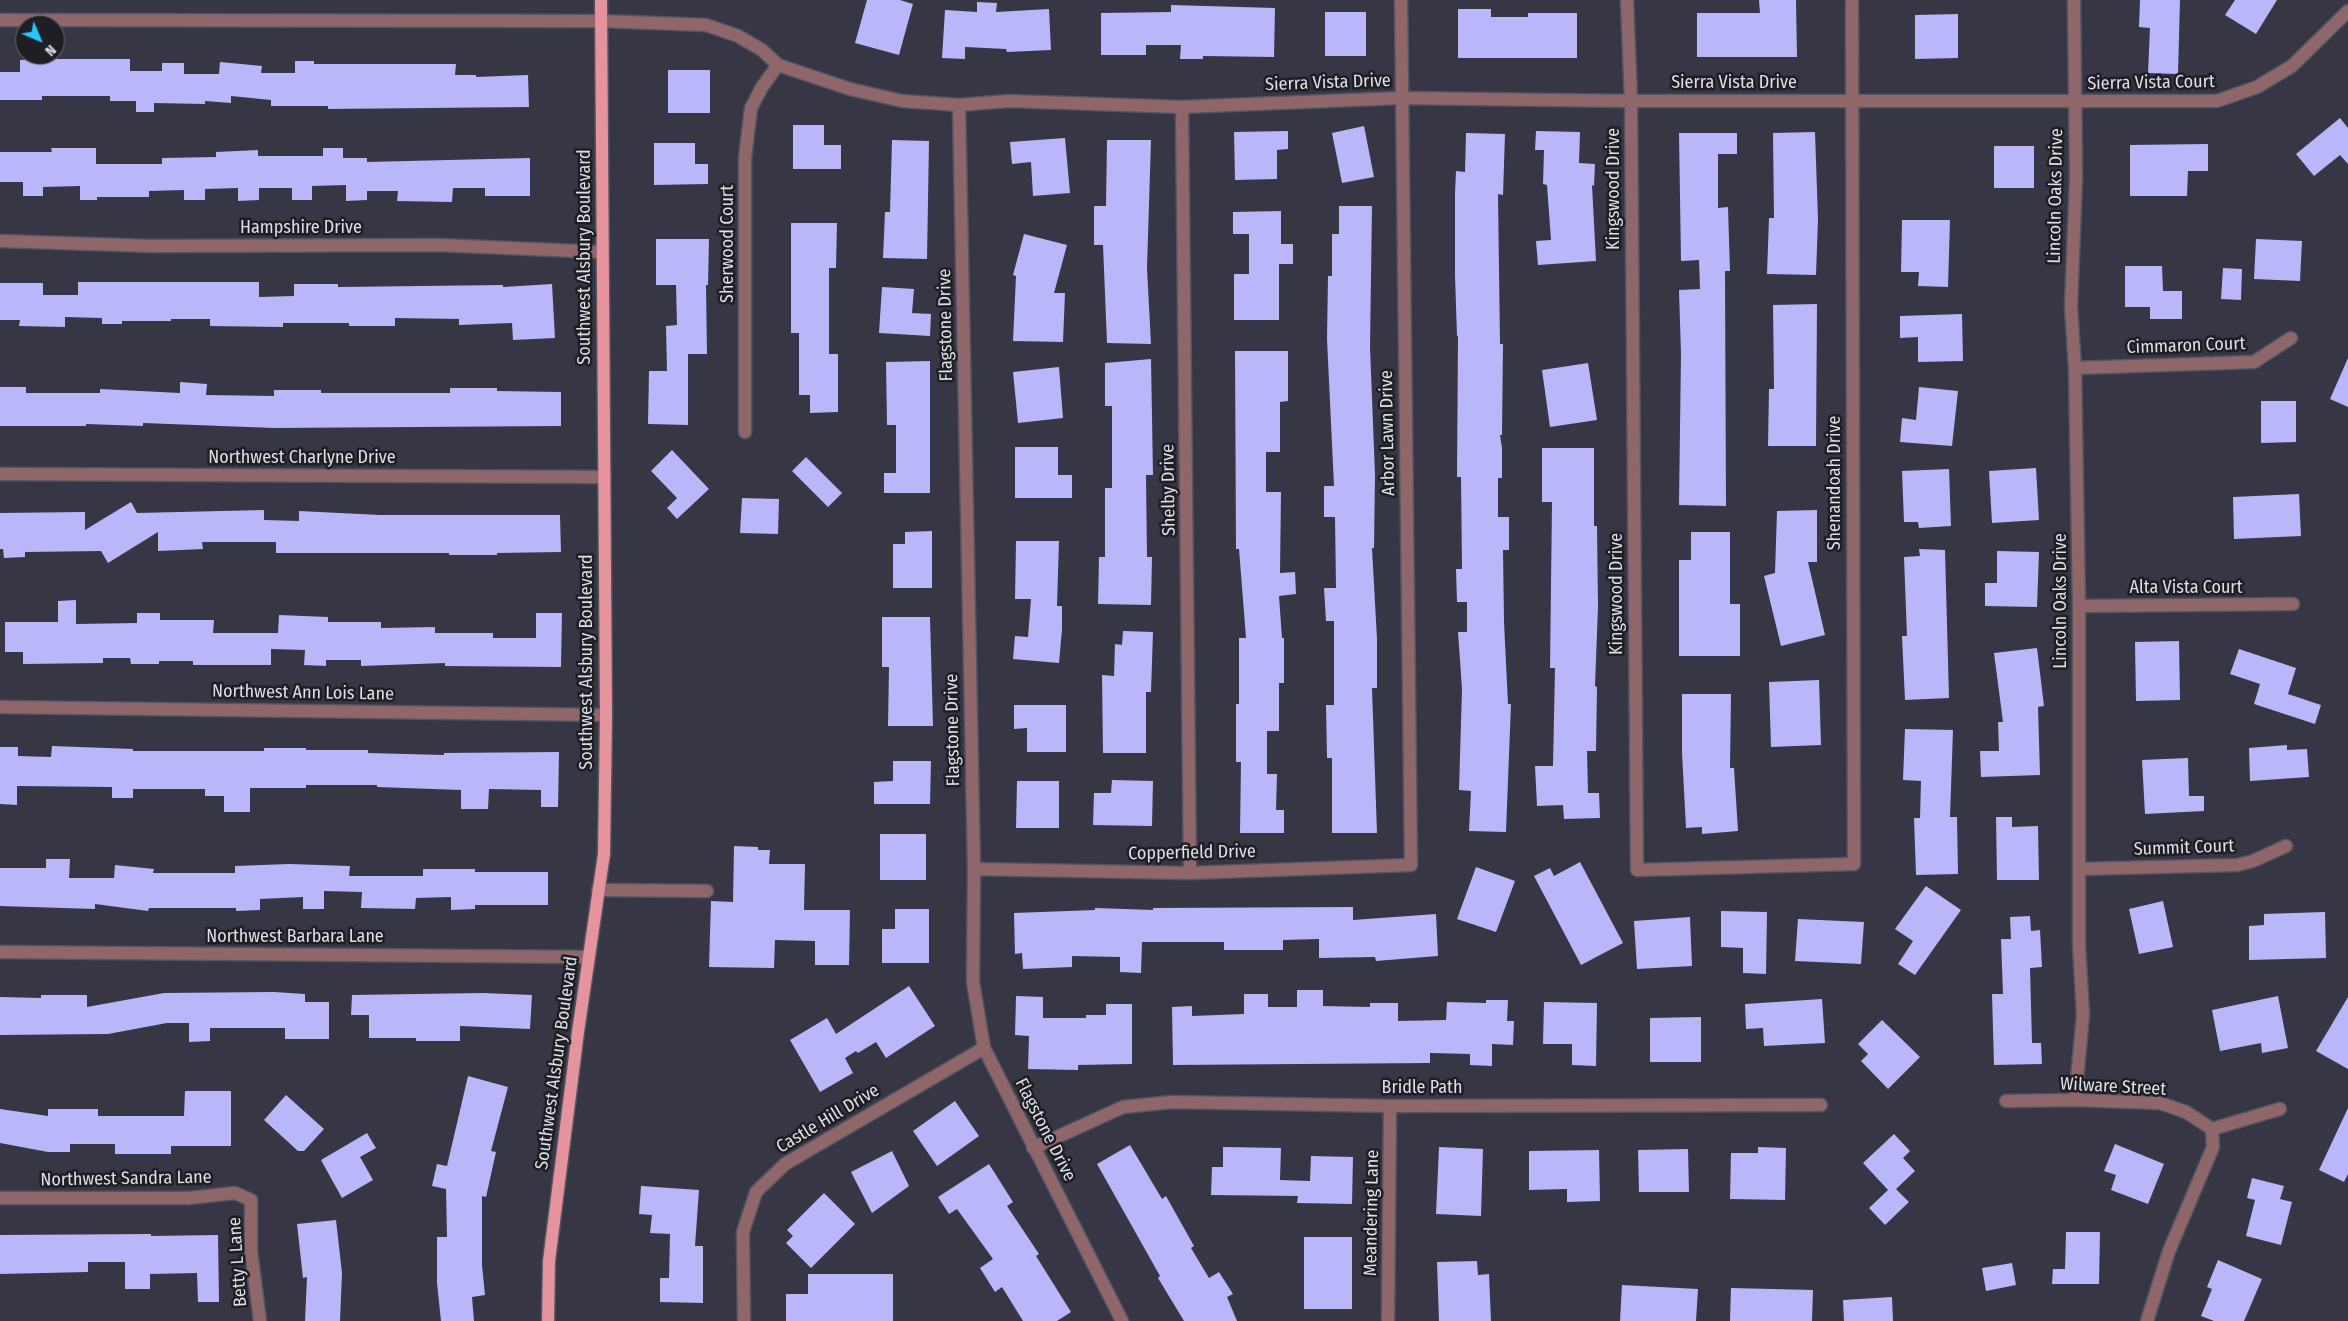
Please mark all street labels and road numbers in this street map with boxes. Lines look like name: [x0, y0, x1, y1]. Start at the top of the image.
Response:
street label: Sierra Vista Drive: [1265, 70, 1391, 96]
street label: Sierra Vista Court: [2087, 71, 2215, 95]
street label: Sierra Vista Drive: [1671, 72, 1797, 94]
street label: Kingswood Drive: [1603, 128, 1625, 250]
street label: Lincoln Oaks Drive: [2044, 128, 2068, 264]
street label: Southwest Alsbury Boulevard: [574, 149, 596, 365]
street label: Sherwood Court: [717, 185, 739, 303]
street label: Hampshire Drive: [240, 217, 362, 239]
street label: Flagstone Drive: [934, 268, 958, 382]
street label: Cimmaron Court: [2126, 333, 2246, 359]
street label: Arbor Lawn Drive: [1376, 370, 1400, 496]
street label: Shenandoah Drive: [1824, 416, 1846, 550]
street label: Shelby Drive: [1157, 444, 1181, 536]
street label: Northwest Charlyne Drive: [208, 447, 396, 469]
street label: Kingswood Drive: [1606, 533, 1628, 655]
street label: Lincoln Oaks Drive: [2050, 533, 2072, 669]
street label: Southwest Alsbury Boulevard: [576, 554, 598, 770]
street label: Alta Vista Court: [2129, 577, 2243, 599]
street label: Flagstone Drive: [941, 673, 965, 787]
street label: Northwest Ann Lois Lane: [212, 681, 394, 705]
street label: Summit Court: [2133, 835, 2235, 861]
street label: Copperfield Drive: [1128, 841, 1256, 865]
street label: Northwest Barbara Lane: [206, 926, 384, 948]
street label: Southwest Alsbury Boulevard: [531, 955, 583, 1171]
street label: Wilware Street: [2059, 1073, 2167, 1101]
street label: Flagstone Drive: [1010, 1075, 1080, 1185]
street label: Bridle Path: [1382, 1077, 1462, 1099]
street label: Castle Hill Drive: [773, 1080, 883, 1158]
street label: Meandering Lane: [1360, 1150, 1384, 1276]
street label: Northwest Sandra Lane: [40, 1167, 212, 1191]
street label: Betty L Lane: [224, 1216, 252, 1308]

